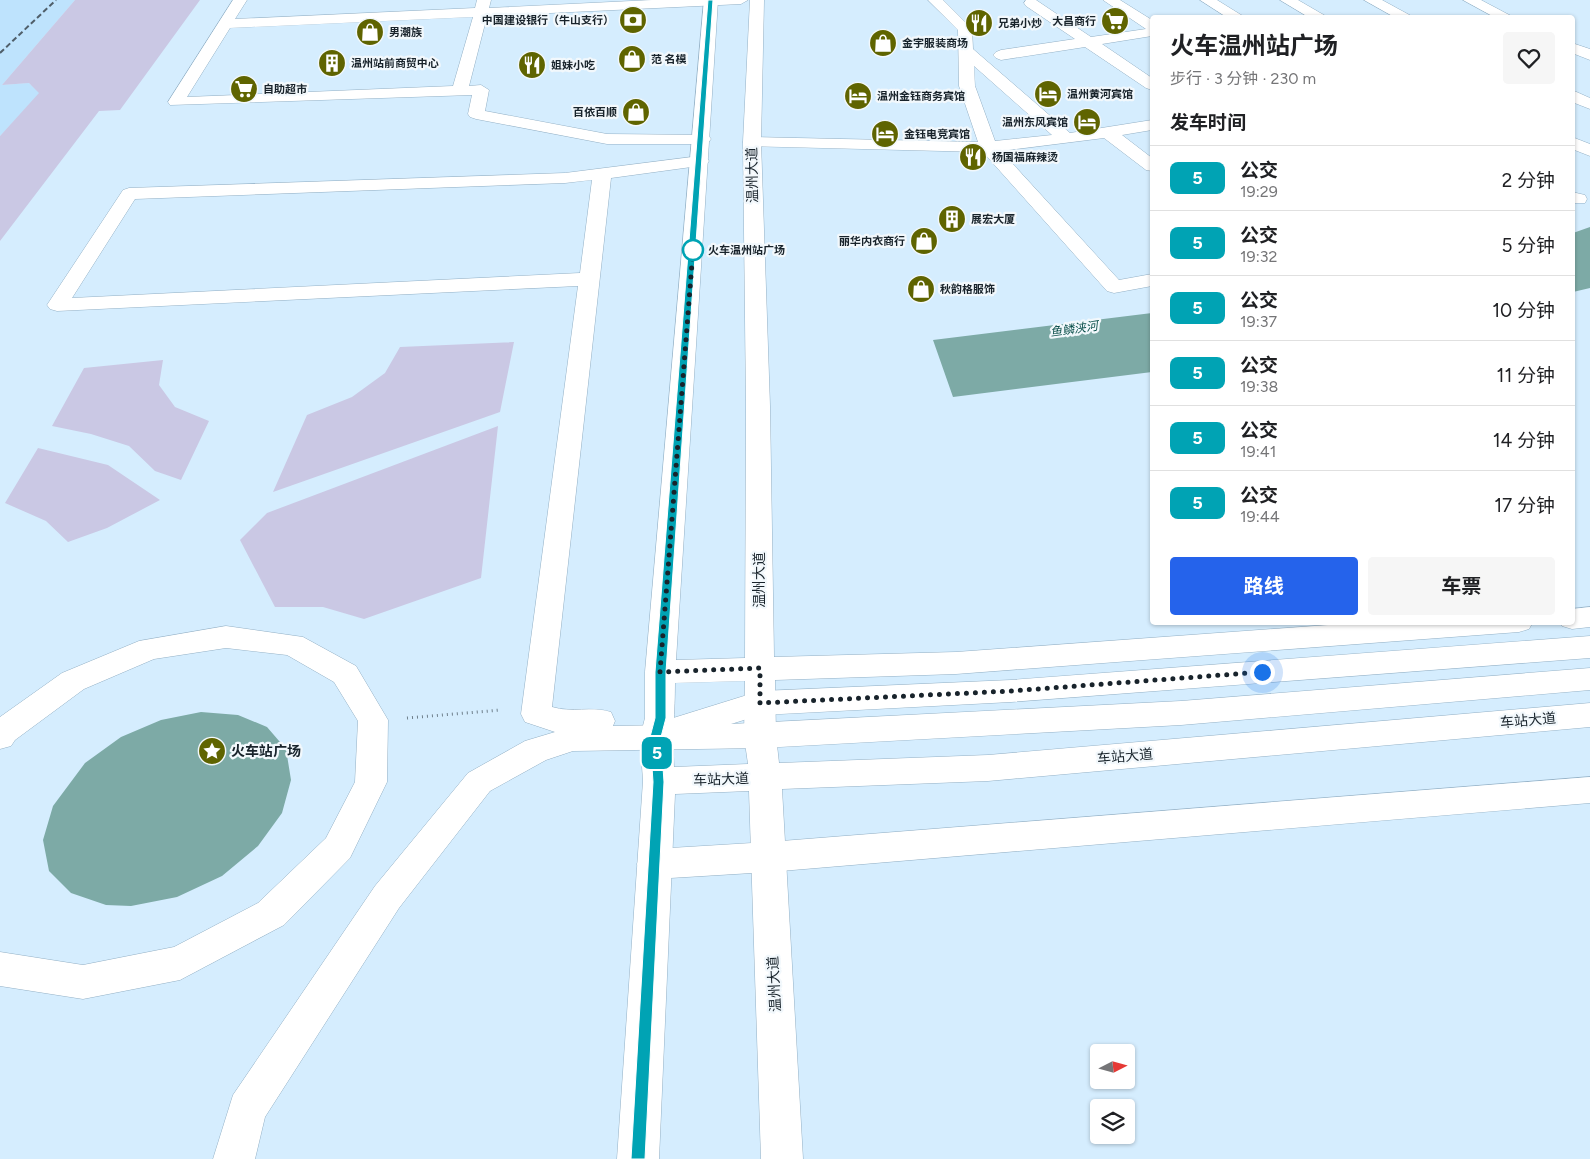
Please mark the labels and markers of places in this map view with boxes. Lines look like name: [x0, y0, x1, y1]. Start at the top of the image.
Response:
bank icon: 中国建设银行（牛山支行）: [618, 5, 648, 35]
supermarket icon: 大昌商行: [1100, 6, 1130, 36]
restaurant icon: 兄弟小炒: [964, 8, 994, 38]
place label: 中国建设银行（牛山支行）: [482, 14, 614, 27]
place label: 大昌商行: [1052, 15, 1096, 28]
shop icon: 男潮族: [355, 17, 385, 47]
place label: 兄弟小炒: [998, 17, 1042, 30]
place label: 男潮族: [389, 26, 422, 39]
shop icon: 金宇服装商场: [868, 28, 898, 58]
place label: 金宇服装商场: [902, 37, 968, 50]
shop icon: 范 名模: [617, 44, 647, 74]
building icon: 温州站前商贸中心: [317, 48, 347, 78]
restaurant icon: 姐妹小吃: [517, 50, 547, 80]
place label: 范 名模: [651, 53, 687, 66]
place label: 温州站前商贸中心: [351, 57, 439, 70]
place label: 姐妹小吃: [551, 59, 595, 72]
supermarket icon: 自助超市: [229, 74, 259, 104]
hotel icon: 温州黄河宾馆: [1033, 79, 1063, 109]
hotel icon: 温州金钰商务宾馆: [843, 81, 873, 111]
place label: 自助超市: [263, 83, 307, 96]
place label: 温州黄河宾馆: [1067, 88, 1133, 101]
place label: 温州金钰商务宾馆: [877, 90, 965, 103]
shop icon: 百依百顺: [621, 97, 651, 127]
place label: 百依百顺: [573, 106, 617, 119]
hotel icon: 温州东风宾馆: [1072, 107, 1102, 137]
place label: 温州东风宾馆: [1002, 116, 1068, 129]
hotel icon: 金钰电竞宾馆: [870, 119, 900, 149]
place label: 金钰电竞宾馆: [904, 128, 970, 141]
restaurant icon: 杨国福麻辣烫: [958, 142, 988, 172]
place label: 杨国福麻辣烫: [992, 151, 1058, 164]
building icon: 展宏大厦: [937, 204, 967, 234]
place label: 展宏大厦: [971, 213, 1015, 226]
shop icon: 丽华内衣商行: [909, 226, 939, 256]
place label: 丽华内衣商行: [839, 235, 905, 248]
marker: 火车温州站广场: [682, 239, 704, 261]
place label: 火车温州站广场: [708, 244, 785, 257]
shop icon: 秋韵格服饰: [906, 274, 936, 304]
place label: 秋韵格服饰: [940, 283, 995, 296]
place icon: 火车站广场: [197, 736, 227, 766]
place label: 火车站广场: [231, 743, 301, 760]

